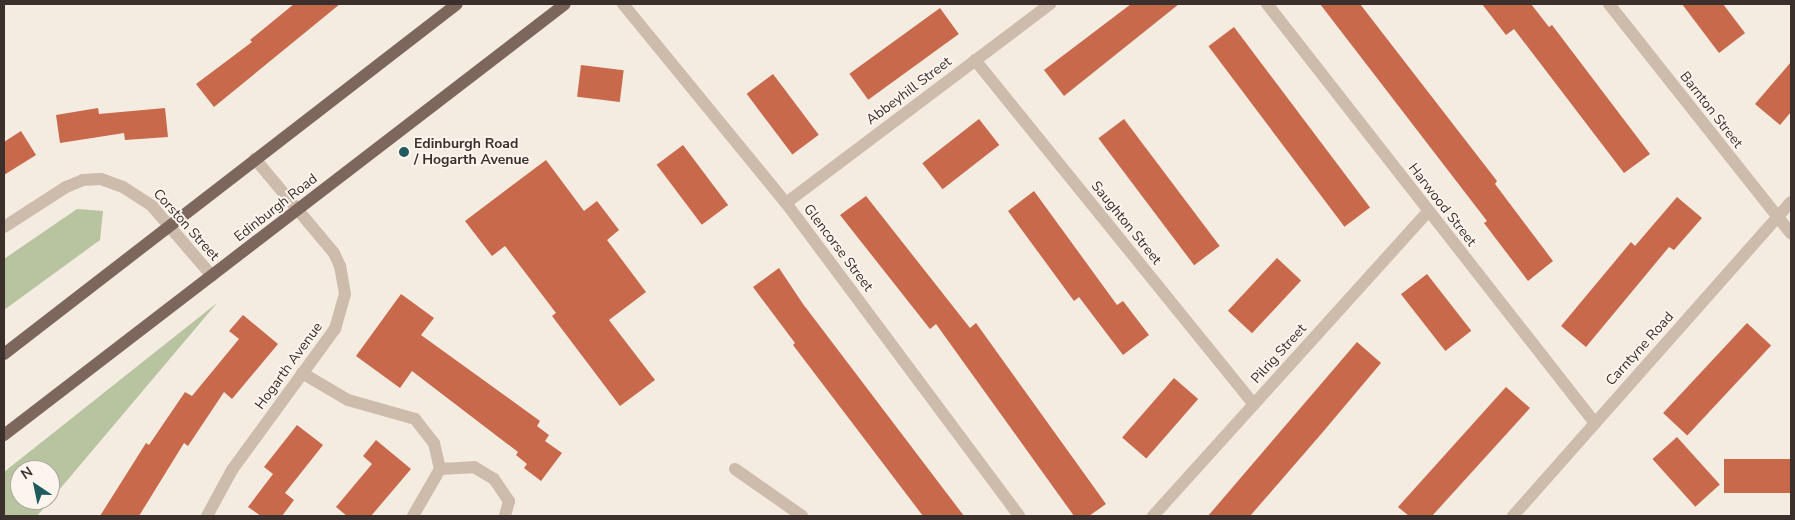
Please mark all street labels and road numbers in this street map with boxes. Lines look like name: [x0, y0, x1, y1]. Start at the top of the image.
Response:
street label: Abbeyhill Street: [863, 53, 955, 129]
street label: Barnton Street: [1676, 68, 1746, 152]
street label: Harwood Street: [1404, 160, 1480, 250]
street label: Edinburgh Road: [231, 170, 321, 246]
street label: Saughton Street: [1087, 178, 1165, 268]
street label: Corston Street: [149, 186, 223, 264]
street label: Glencorse Street: [800, 201, 876, 295]
street label: Carntyne Road: [1603, 309, 1677, 389]
street label: Hogarth Avenue: [252, 319, 326, 413]
street label: Pilrig Street: [1248, 321, 1310, 387]

